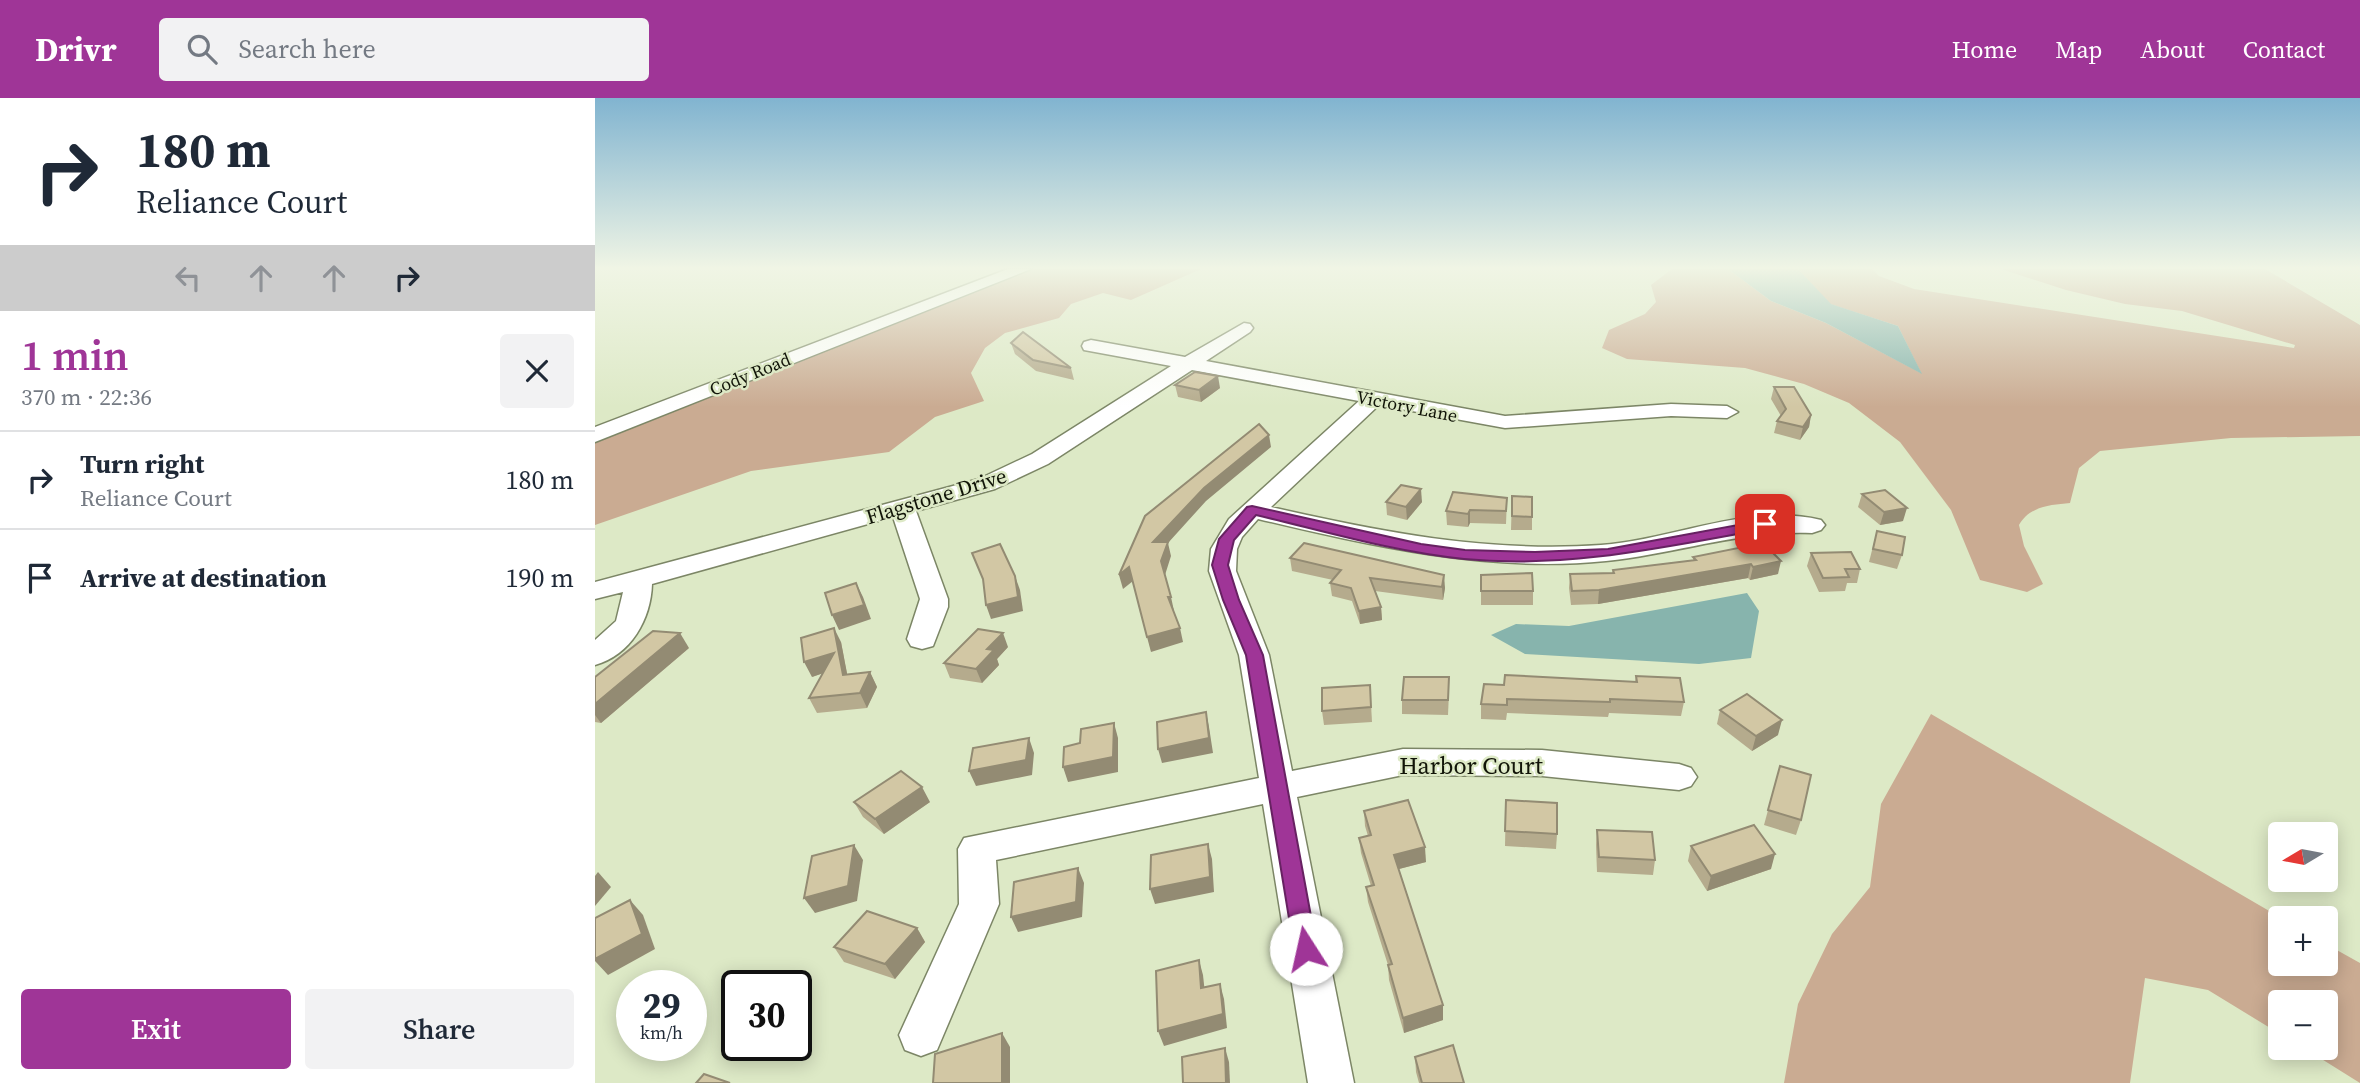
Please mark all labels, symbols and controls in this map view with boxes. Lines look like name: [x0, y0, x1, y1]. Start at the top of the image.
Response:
search box: [159, 18, 649, 81]
text: Drivr: [35, 27, 117, 72]
icon: search: [183, 30, 221, 68]
text: Search here: [239, 31, 376, 67]
text: Home: [1952, 33, 2017, 66]
text: Map: [2055, 33, 2102, 66]
text: About: [2140, 33, 2205, 66]
text: Contact: [2243, 33, 2325, 66]
text: 180 m: [136, 116, 271, 183]
icon: right: [21, 126, 112, 217]
text: Reliance Court: [136, 180, 347, 224]
icon: left: [169, 259, 207, 297]
icon: ahead: [242, 259, 280, 297]
icon: ahead: [315, 259, 353, 297]
icon: right: [388, 259, 426, 297]
text: 1 min: [21, 326, 129, 384]
button: close: [500, 334, 574, 408]
street label: Cody Road: [706, 346, 794, 402]
text: 370 m · 22:36: [21, 381, 152, 413]
street label: Victory Lane: [1354, 384, 1460, 428]
text: Turn right: [80, 446, 204, 482]
icon: right: [21, 461, 59, 499]
street label: Flagstone Drive: [862, 461, 1010, 531]
text: 180 m: [506, 462, 574, 498]
text: Reliance Court: [80, 482, 232, 514]
pin: [1735, 494, 1795, 554]
icon: arrive: [1746, 505, 1784, 543]
icon: arrive: [21, 559, 59, 597]
text: Arrive at destination: [80, 560, 327, 596]
text: 190 m: [506, 560, 574, 596]
street label: Harbor Court: [1399, 749, 1543, 782]
north arrow: [2268, 822, 2338, 892]
map controls: [2268, 822, 2338, 1060]
button: +: [2268, 906, 2338, 976]
position arrow: [1269, 912, 1343, 986]
speed limit sign: 30: [721, 970, 812, 1061]
text: 29: [643, 982, 680, 1030]
button: Exit: [21, 989, 291, 1069]
button: Share: [305, 989, 574, 1069]
button: −: [2268, 990, 2338, 1060]
text: km/h: [640, 1020, 683, 1045]

